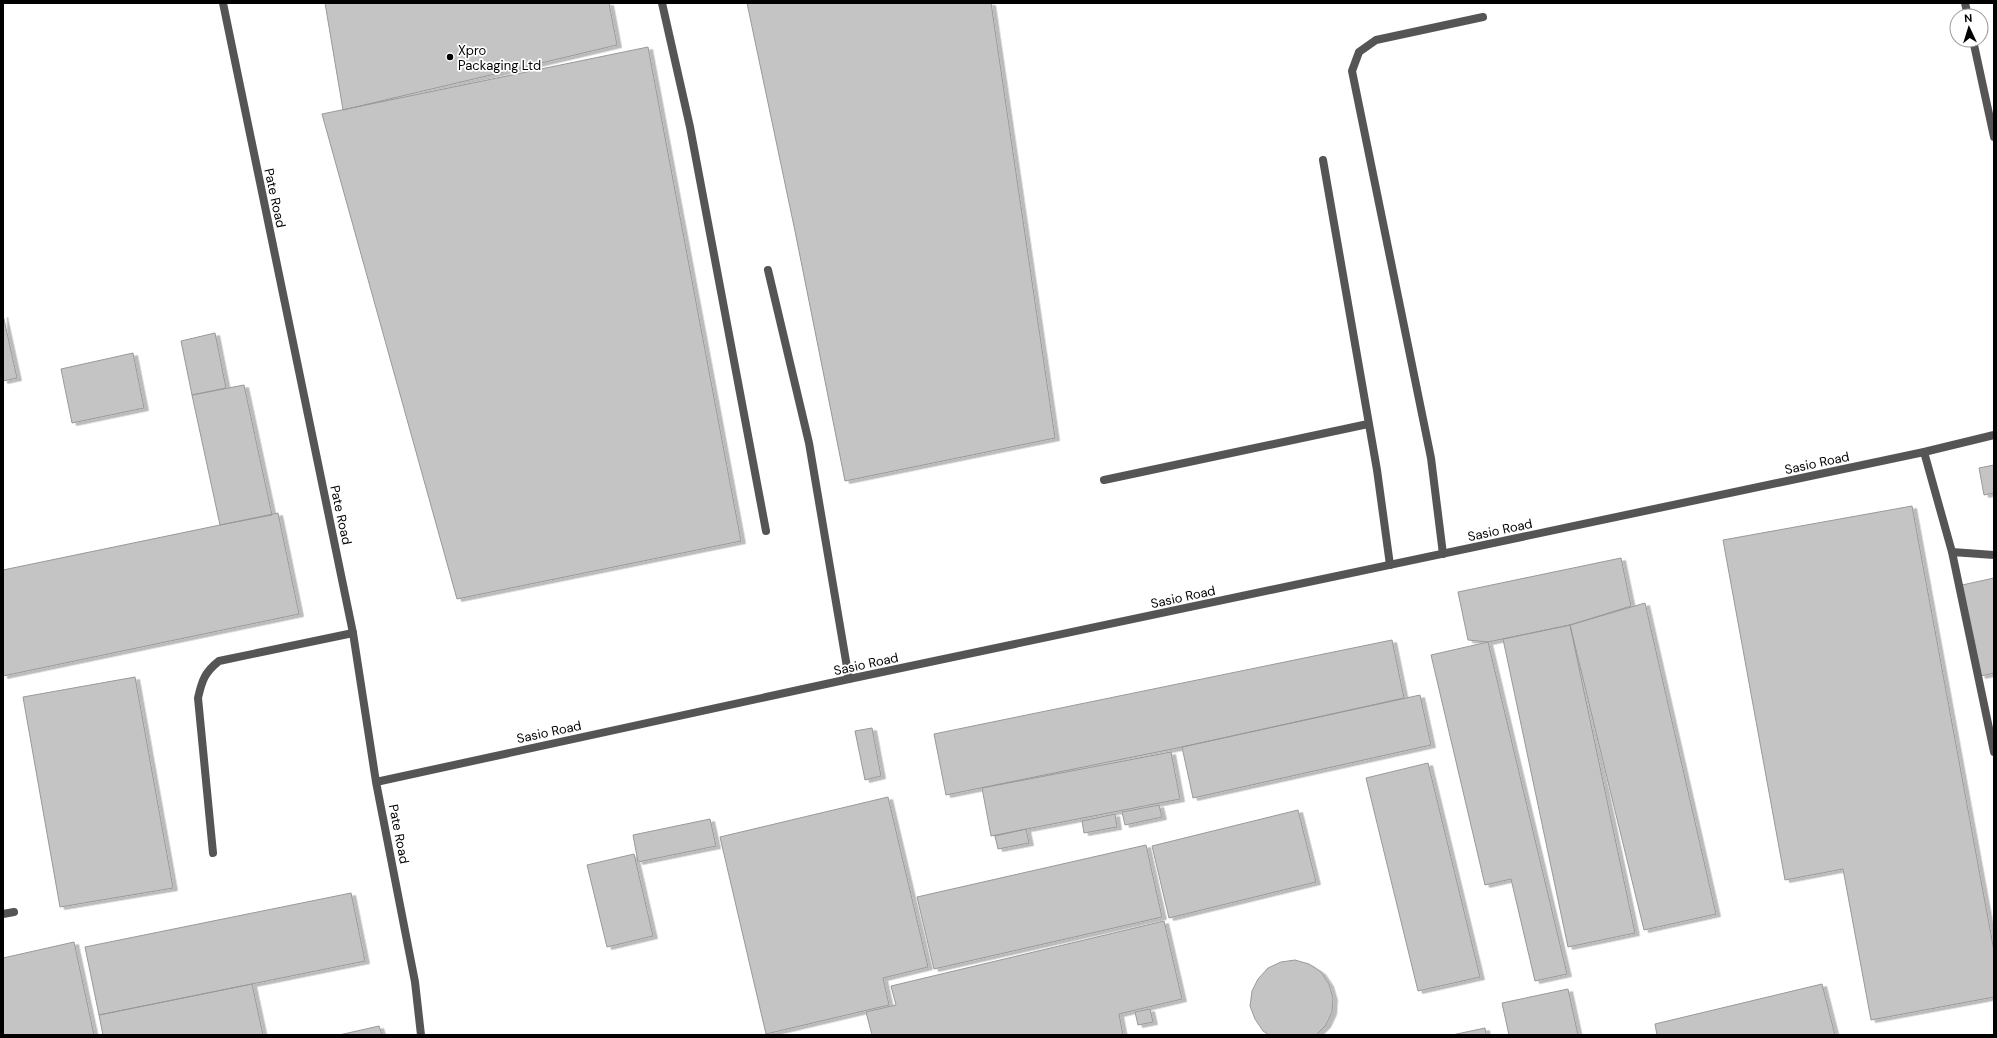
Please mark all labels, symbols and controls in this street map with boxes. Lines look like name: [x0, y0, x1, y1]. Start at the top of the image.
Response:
north arrow: [1949, 8, 1989, 48]
text: N: [1964, 11, 1973, 25]
place label: Xpro Packaging Ltd: [458, 42, 541, 74]
marker: Xpro Packaging Ltd: [445, 52, 455, 62]
street label: Pate Road: [260, 167, 290, 229]
street label: Sasio Road: [1783, 448, 1851, 478]
street label: Pate Road: [326, 484, 356, 546]
street label: Sasio Road: [1466, 515, 1534, 545]
street label: Sasio Road: [1149, 582, 1217, 612]
street label: Sasio Road: [832, 649, 900, 679]
street label: Sasio Road: [515, 717, 583, 747]
street label: Pate Road: [385, 803, 413, 865]

